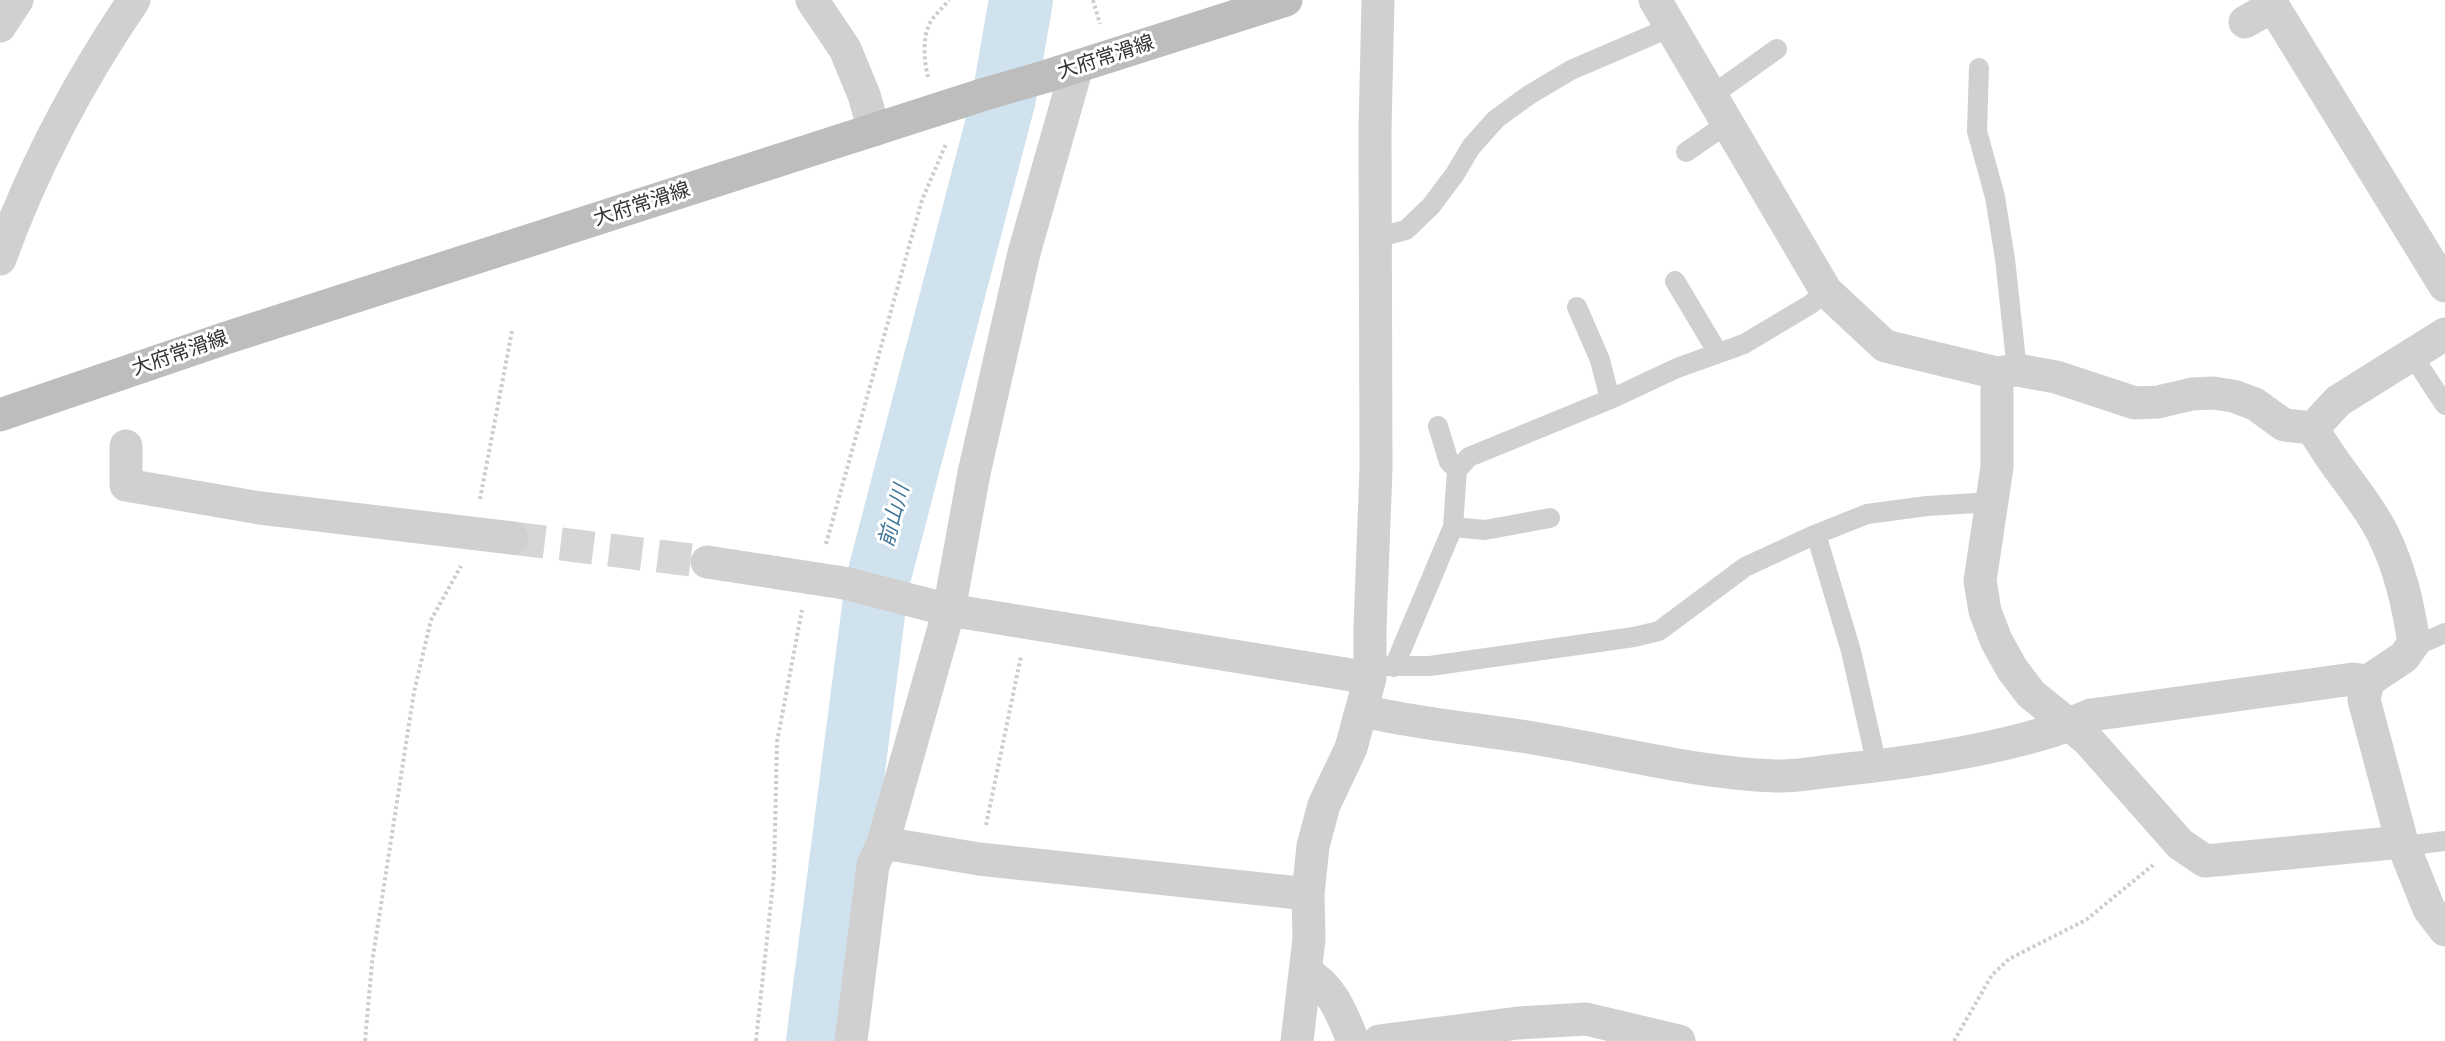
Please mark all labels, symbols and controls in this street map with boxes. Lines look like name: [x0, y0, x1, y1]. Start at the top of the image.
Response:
street label: 大府常滑線: [1055, 31, 1157, 85]
street label: 大府常滑線: [591, 178, 693, 232]
street label: 大府常滑線: [129, 326, 231, 382]
water label: 前山川: [875, 482, 915, 550]

